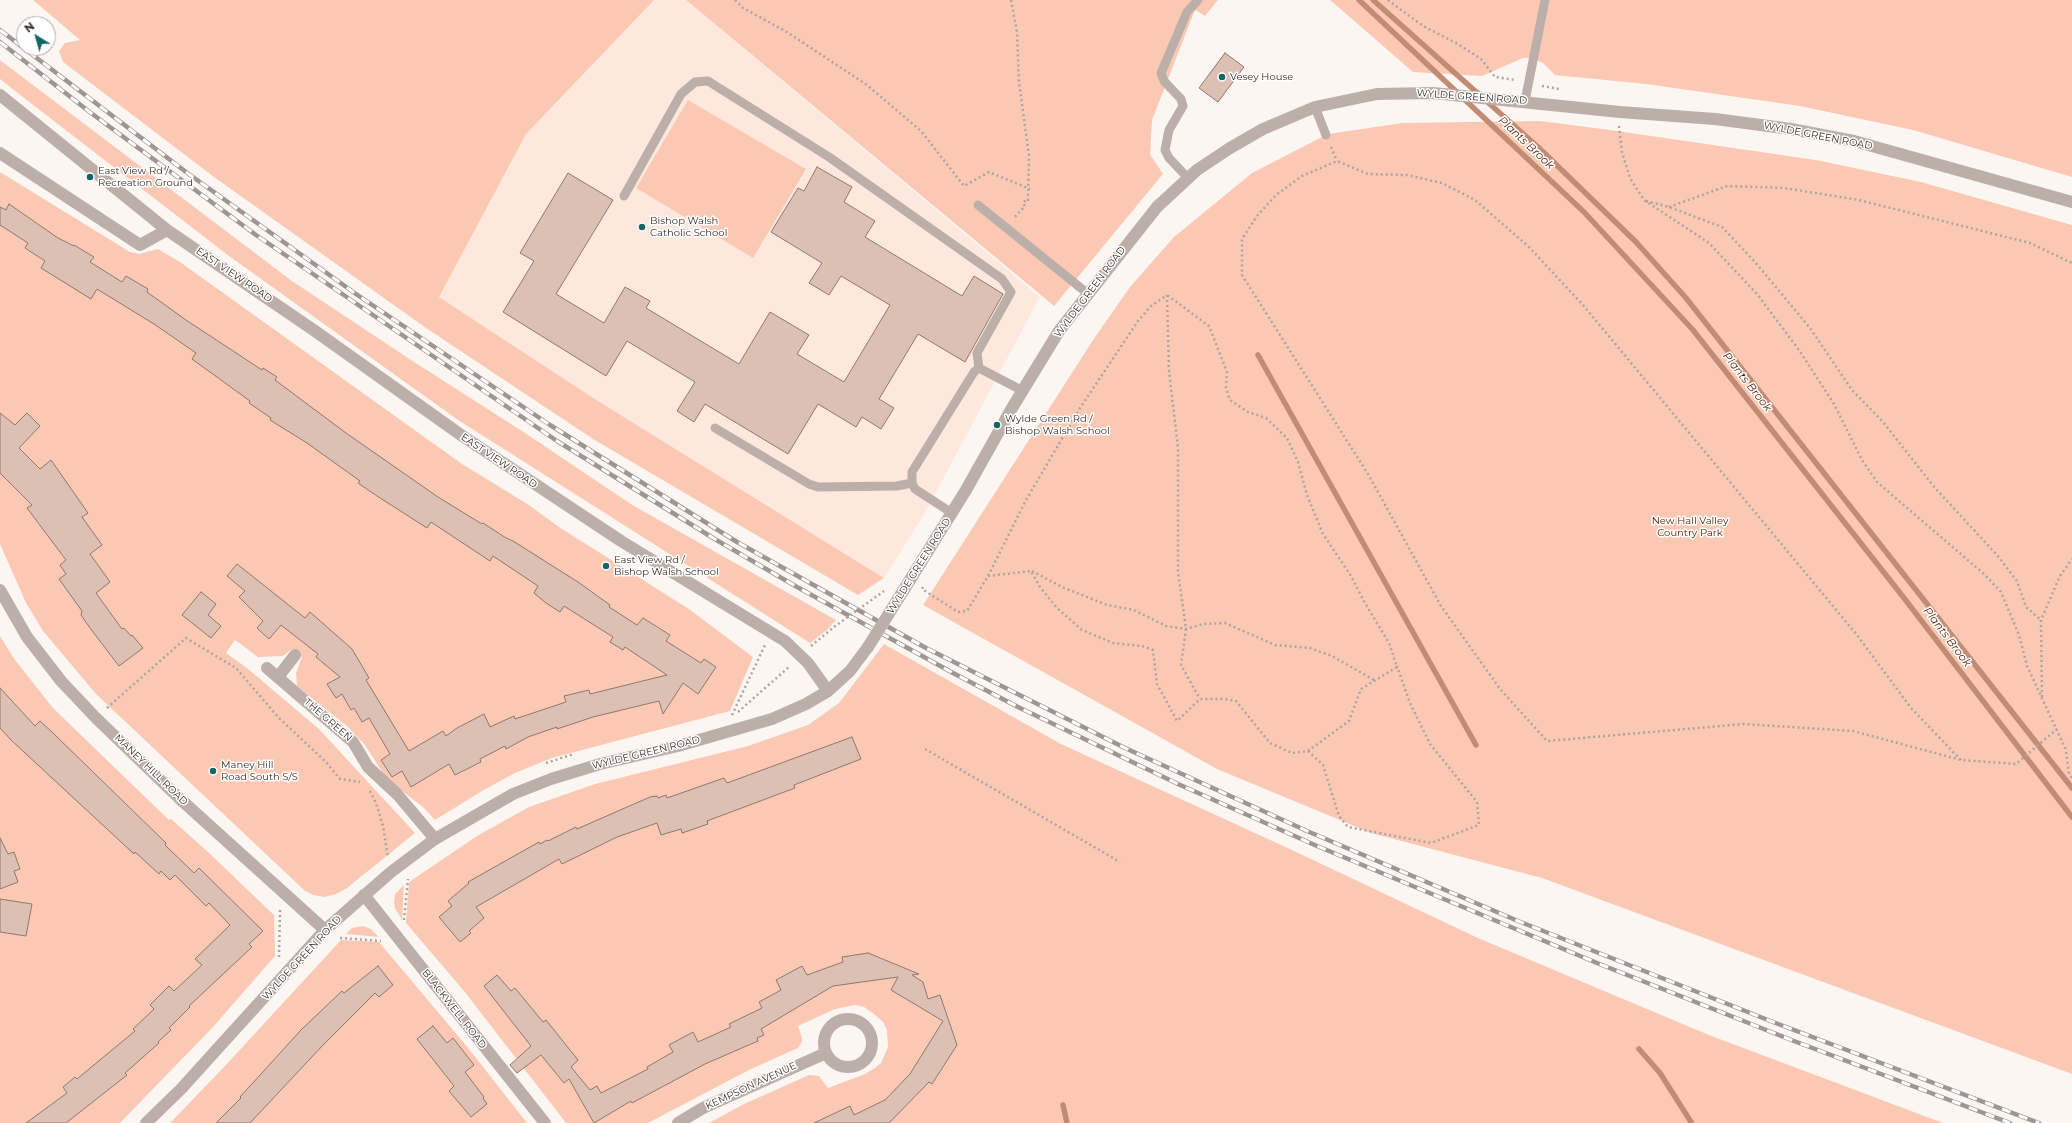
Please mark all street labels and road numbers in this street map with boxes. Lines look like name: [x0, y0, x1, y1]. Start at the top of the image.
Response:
street label: WYLDE GREEN ROAD: [1416, 87, 1528, 107]
street label: WYLDE GREEN ROAD: [1763, 120, 1873, 152]
street label: WYLDE GREEN ROAD: [1052, 244, 1128, 340]
street label: EAST VIEW ROAD: [194, 245, 274, 305]
street label: EAST VIEW ROAD: [459, 431, 539, 491]
street label: WYLDE GREEN ROAD: [885, 516, 953, 616]
street label: THE GREEN: [302, 696, 354, 744]
street label: MANEY HILL ROAD: [112, 732, 190, 808]
street label: WYLDE GREEN ROAD: [591, 734, 701, 772]
street label: WYLDE GREEN ROAD: [260, 913, 344, 1003]
street label: BLACKWELL ROAD: [419, 967, 489, 1051]
street label: KEMPSON AVENUE: [704, 1060, 798, 1112]

